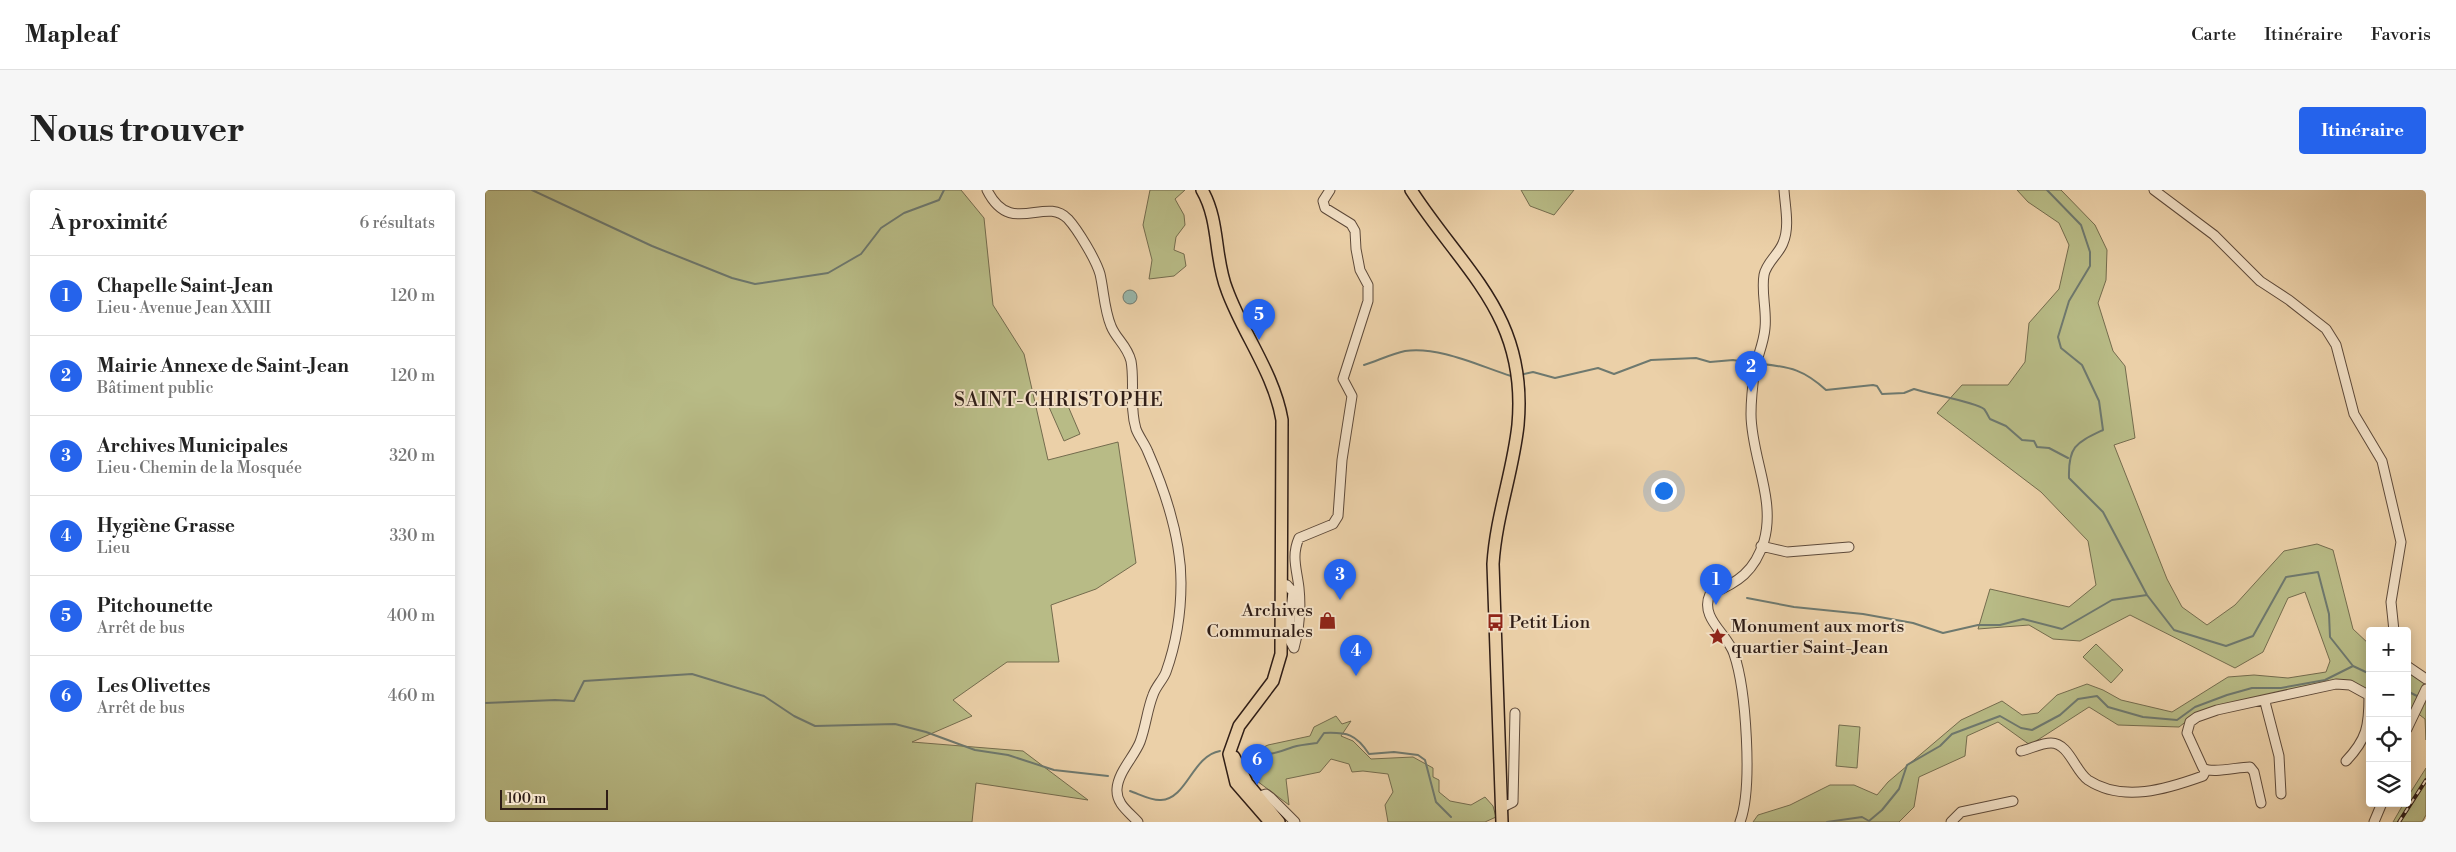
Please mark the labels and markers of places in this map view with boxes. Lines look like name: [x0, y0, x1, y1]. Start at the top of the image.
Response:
pin: 5: [1243, 299, 1275, 340]
pin: 2: [1735, 351, 1767, 392]
pin: 3: [1324, 559, 1356, 600]
pin: 1: [1700, 564, 1732, 605]
place label: Archives Communales: [1207, 599, 1313, 643]
shop icon: Archives Communales: [1317, 610, 1337, 630]
place label: Petit Lion: [1509, 611, 1590, 634]
bus stop icon: Petit Lion: [1485, 612, 1505, 632]
place label: Monument aux morts quartier Saint-Jean: [1731, 615, 1904, 659]
place icon: Monument aux morts quartier Saint-Jean: [1707, 626, 1727, 646]
pin: 4: [1340, 635, 1372, 676]
pin: 6: [1241, 744, 1273, 785]

